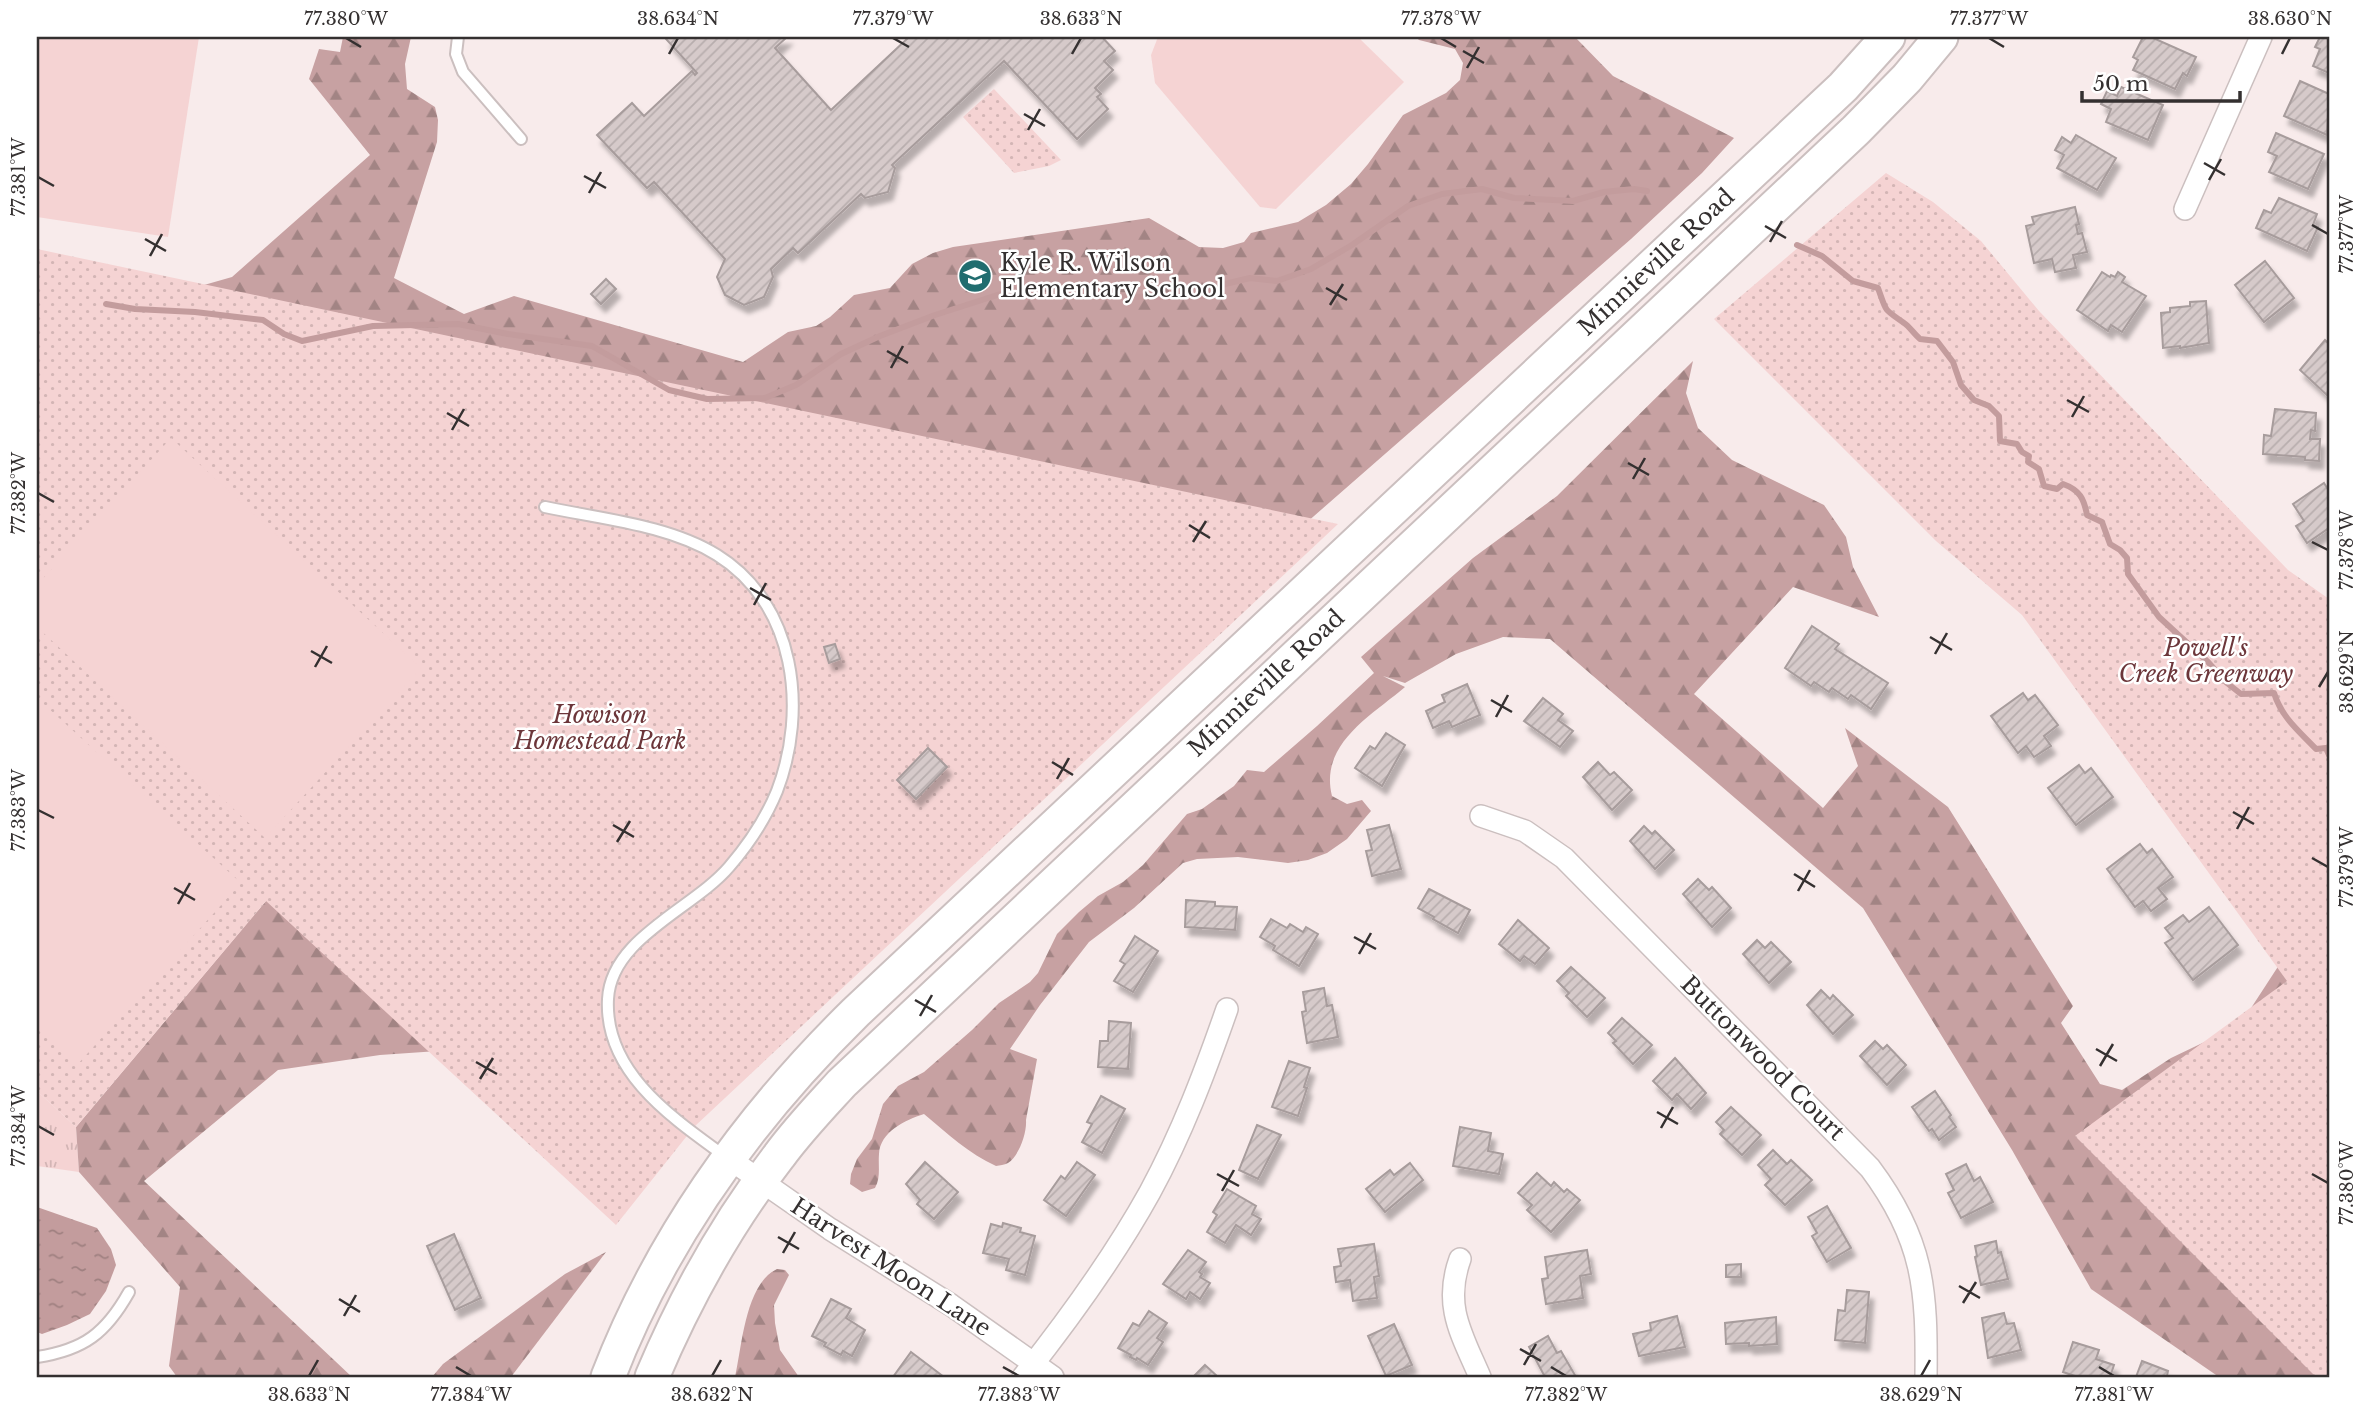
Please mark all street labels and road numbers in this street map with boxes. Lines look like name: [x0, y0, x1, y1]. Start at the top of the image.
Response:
street label: Minnieville Road: [1572, 182, 1740, 342]
street label: Minnieville Road: [1182, 603, 1350, 763]
street label: Buttonwood Court: [1675, 970, 1851, 1146]
street label: Harvest Moon Lane: [786, 1192, 996, 1342]

